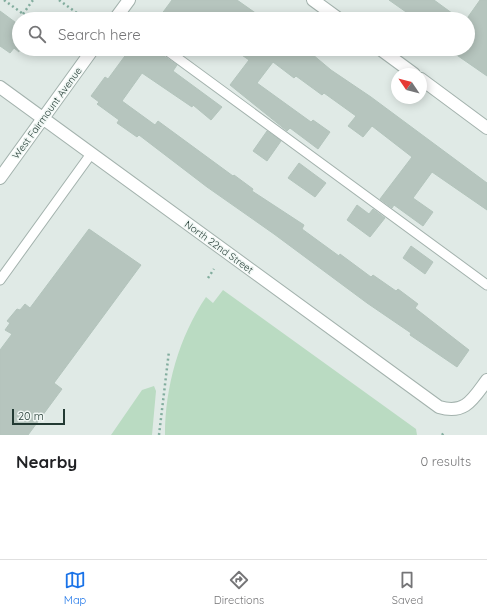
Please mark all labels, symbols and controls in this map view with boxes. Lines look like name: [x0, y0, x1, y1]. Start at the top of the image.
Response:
search box: [12, 12, 475, 56]
icon: search: [26, 23, 48, 45]
text: Search here: [58, 25, 141, 44]
street label: West Fairmount Avenue: [9, 64, 85, 161]
north arrow: [391, 68, 427, 104]
street label: North 22nd Street: [182, 218, 256, 277]
scale bar: [12, 407, 65, 426]
text: 20 m: [18, 409, 44, 423]
text: Nearby: [16, 451, 77, 472]
text: 0 results: [420, 453, 471, 469]
tab: Map: [64, 569, 86, 607]
tab: Directions: [214, 569, 264, 607]
tab: Saved: [392, 569, 423, 607]

